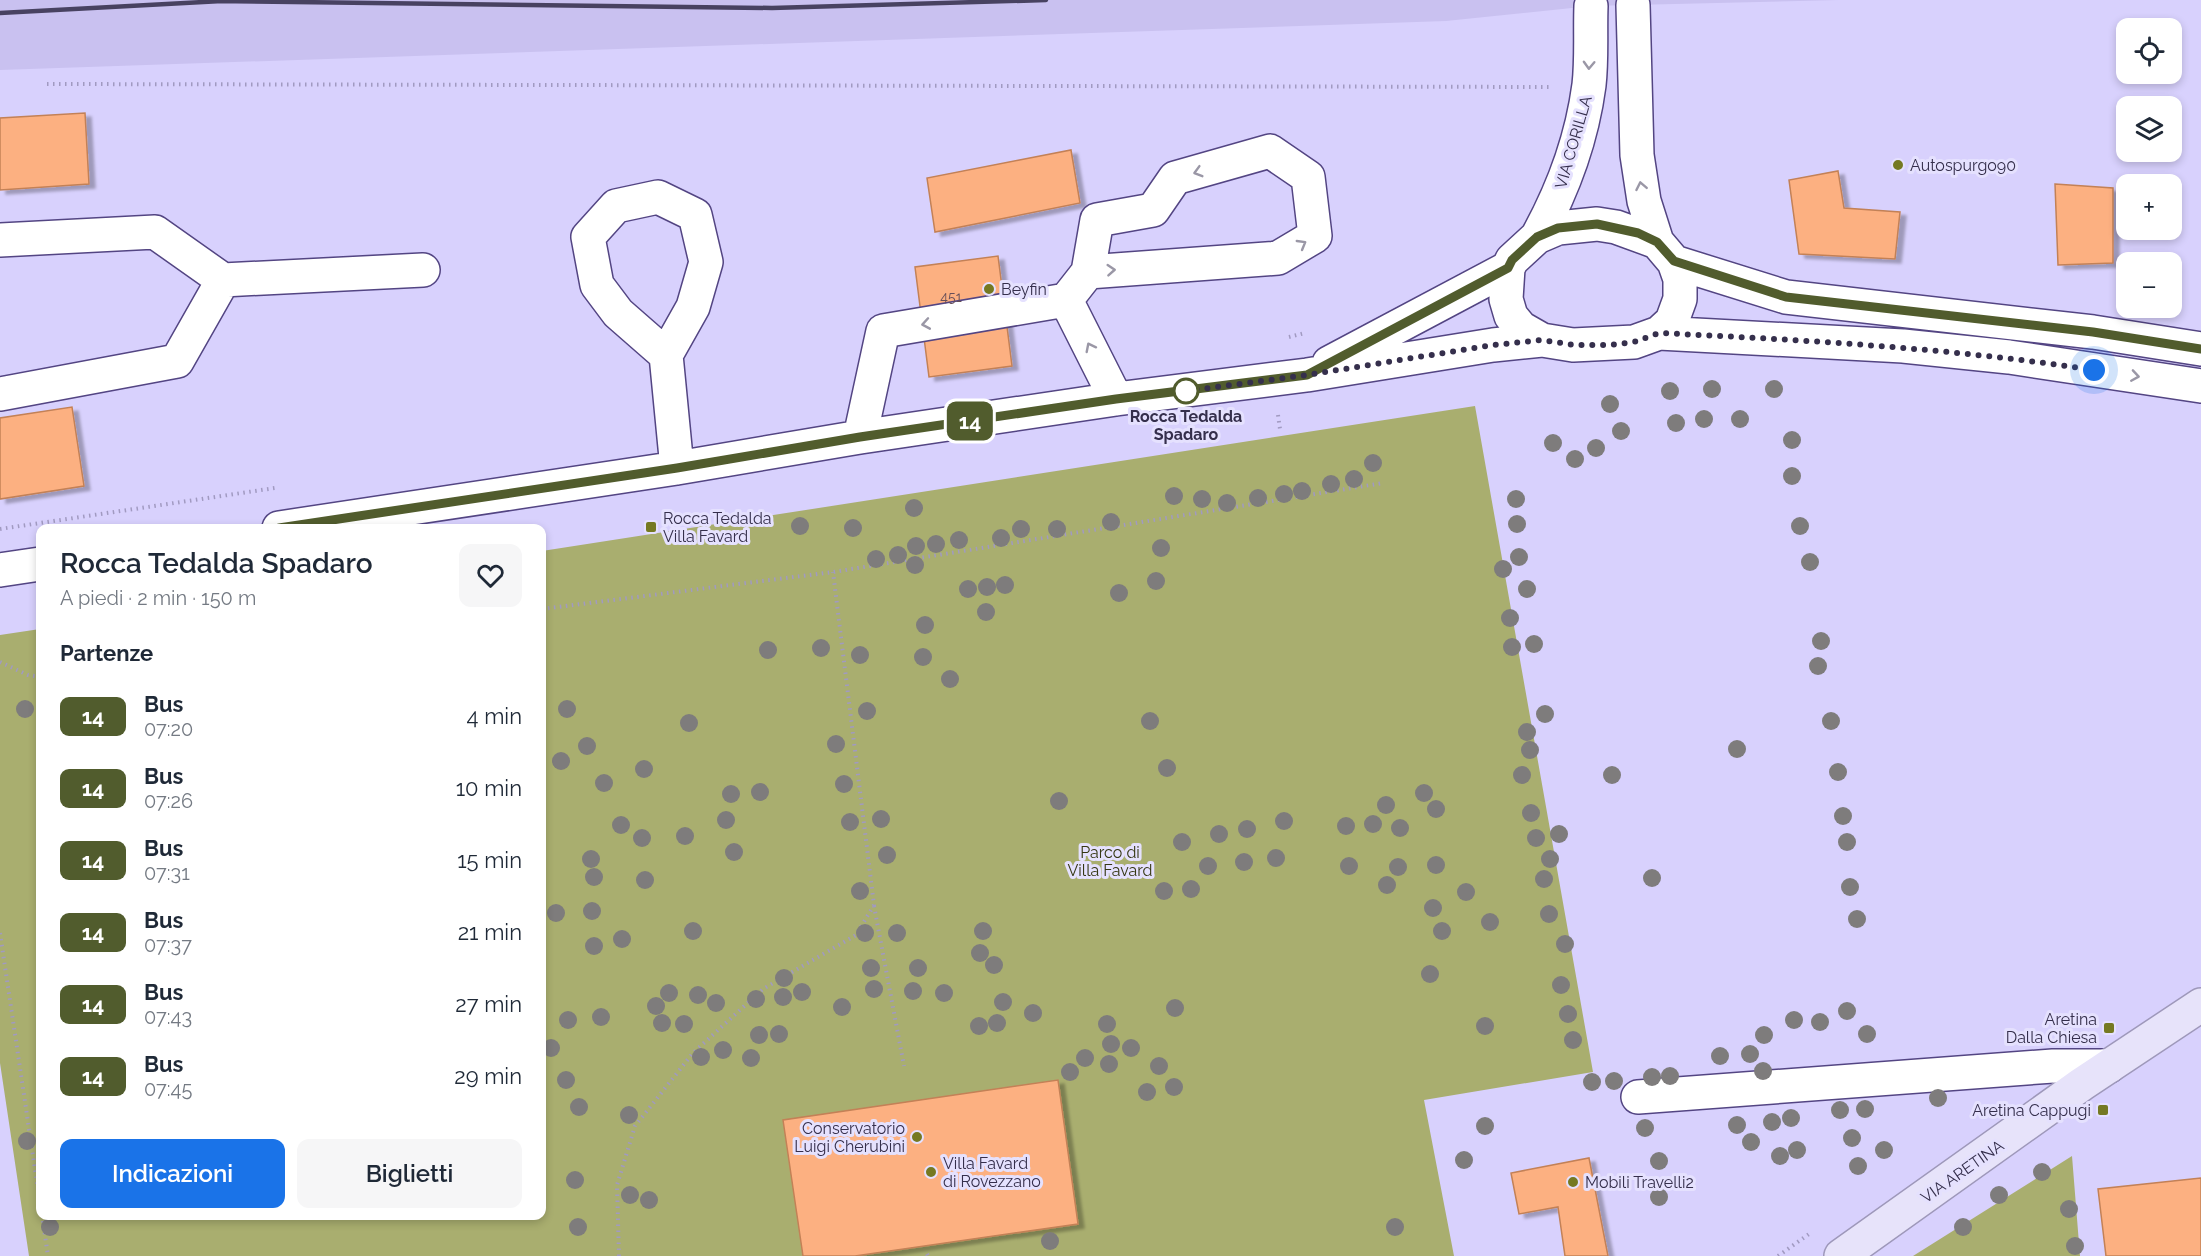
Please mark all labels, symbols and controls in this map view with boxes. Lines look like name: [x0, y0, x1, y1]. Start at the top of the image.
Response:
map controls: [2116, 18, 2182, 318]
button: locate: [2116, 18, 2182, 84]
one-way arrow: [1583, 60, 1596, 69]
street label: VIA CORILLA: [1551, 93, 1596, 191]
button: layers: [2116, 96, 2182, 162]
place label: Autospurgo90: [1910, 156, 2016, 175]
marker: Autospurgo90: [1891, 158, 1905, 172]
one-way arrow: [1194, 164, 1204, 177]
button: +: [2116, 174, 2182, 240]
one-way arrow: [1635, 181, 1648, 191]
one-way arrow: [1296, 240, 1306, 251]
button: −: [2116, 252, 2182, 318]
one-way arrow: [1106, 264, 1115, 277]
place label: Beyfin: [1001, 280, 1047, 299]
marker: Beyfin: [982, 282, 996, 296]
house number: 451: [940, 289, 962, 305]
one-way arrow: [921, 317, 931, 330]
one-way arrow: [1085, 342, 1097, 353]
your location: [2079, 355, 2109, 385]
one-way arrow: [2131, 370, 2140, 382]
marker: Rocca Tedalda Spadaro: [1173, 378, 1199, 404]
line badge: 14: [943, 402, 997, 440]
place label: Rocca Tedalda Spadaro: [1130, 407, 1242, 444]
text: 14: [959, 409, 981, 434]
place label: Rocca Tedalda Villa Favard: [663, 509, 772, 546]
marker: Rocca Tedalda Villa Favard: [644, 520, 658, 534]
button: heart: [459, 544, 522, 607]
text: Rocca Tedalda Spadaro: [60, 547, 373, 580]
text: A piedi · 2 min · 150 m: [60, 586, 256, 610]
text: Partenze: [60, 640, 153, 666]
text: Bus: [144, 691, 183, 717]
text: 4 min: [467, 703, 522, 729]
text: 14: [82, 704, 104, 729]
text: 07:20: [144, 717, 193, 741]
text: Bus: [144, 763, 183, 789]
text: 10 min: [456, 775, 522, 801]
text: 14: [82, 776, 104, 801]
text: 07:26: [144, 789, 193, 813]
text: Bus: [144, 835, 183, 861]
park label: Parco di Villa Favard: [1067, 843, 1153, 880]
text: 15 min: [457, 847, 522, 873]
text: 14: [82, 848, 104, 873]
text: 07:31: [144, 861, 190, 885]
text: Bus: [144, 907, 183, 933]
text: 21 min: [458, 919, 522, 945]
text: 14: [82, 920, 104, 945]
text: 07:37: [144, 933, 192, 957]
text: Bus: [144, 979, 183, 1005]
text: 27 min: [455, 991, 522, 1017]
text: 14: [82, 992, 104, 1017]
text: 07:43: [144, 1005, 192, 1029]
place label: Aretina Dalla Chiesa: [2006, 1010, 2097, 1047]
marker: Aretina Dalla Chiesa: [2102, 1021, 2116, 1035]
text: Bus: [144, 1051, 183, 1077]
text: 29 min: [454, 1063, 522, 1089]
text: 14: [82, 1064, 104, 1089]
text: 07:45: [144, 1077, 192, 1101]
place label: Aretina Cappugi: [1972, 1101, 2091, 1120]
marker: Aretina Cappugi: [2096, 1103, 2110, 1117]
place label: Conservatorio Luigi Cherubini: [794, 1119, 905, 1156]
marker: Conservatorio Luigi Cherubini: [910, 1130, 924, 1144]
street label: VIA ARETINA: [1917, 1136, 2007, 1207]
button: Indicazioni: [60, 1139, 285, 1208]
button: Biglietti: [297, 1139, 522, 1208]
place label: Villa Favard di Rovezzano: [943, 1154, 1041, 1191]
marker: Villa Favard di Rovezzano: [924, 1165, 938, 1179]
place label: Mobili Travelli2: [1585, 1173, 1694, 1192]
marker: Mobili Travelli2: [1566, 1175, 1580, 1189]

